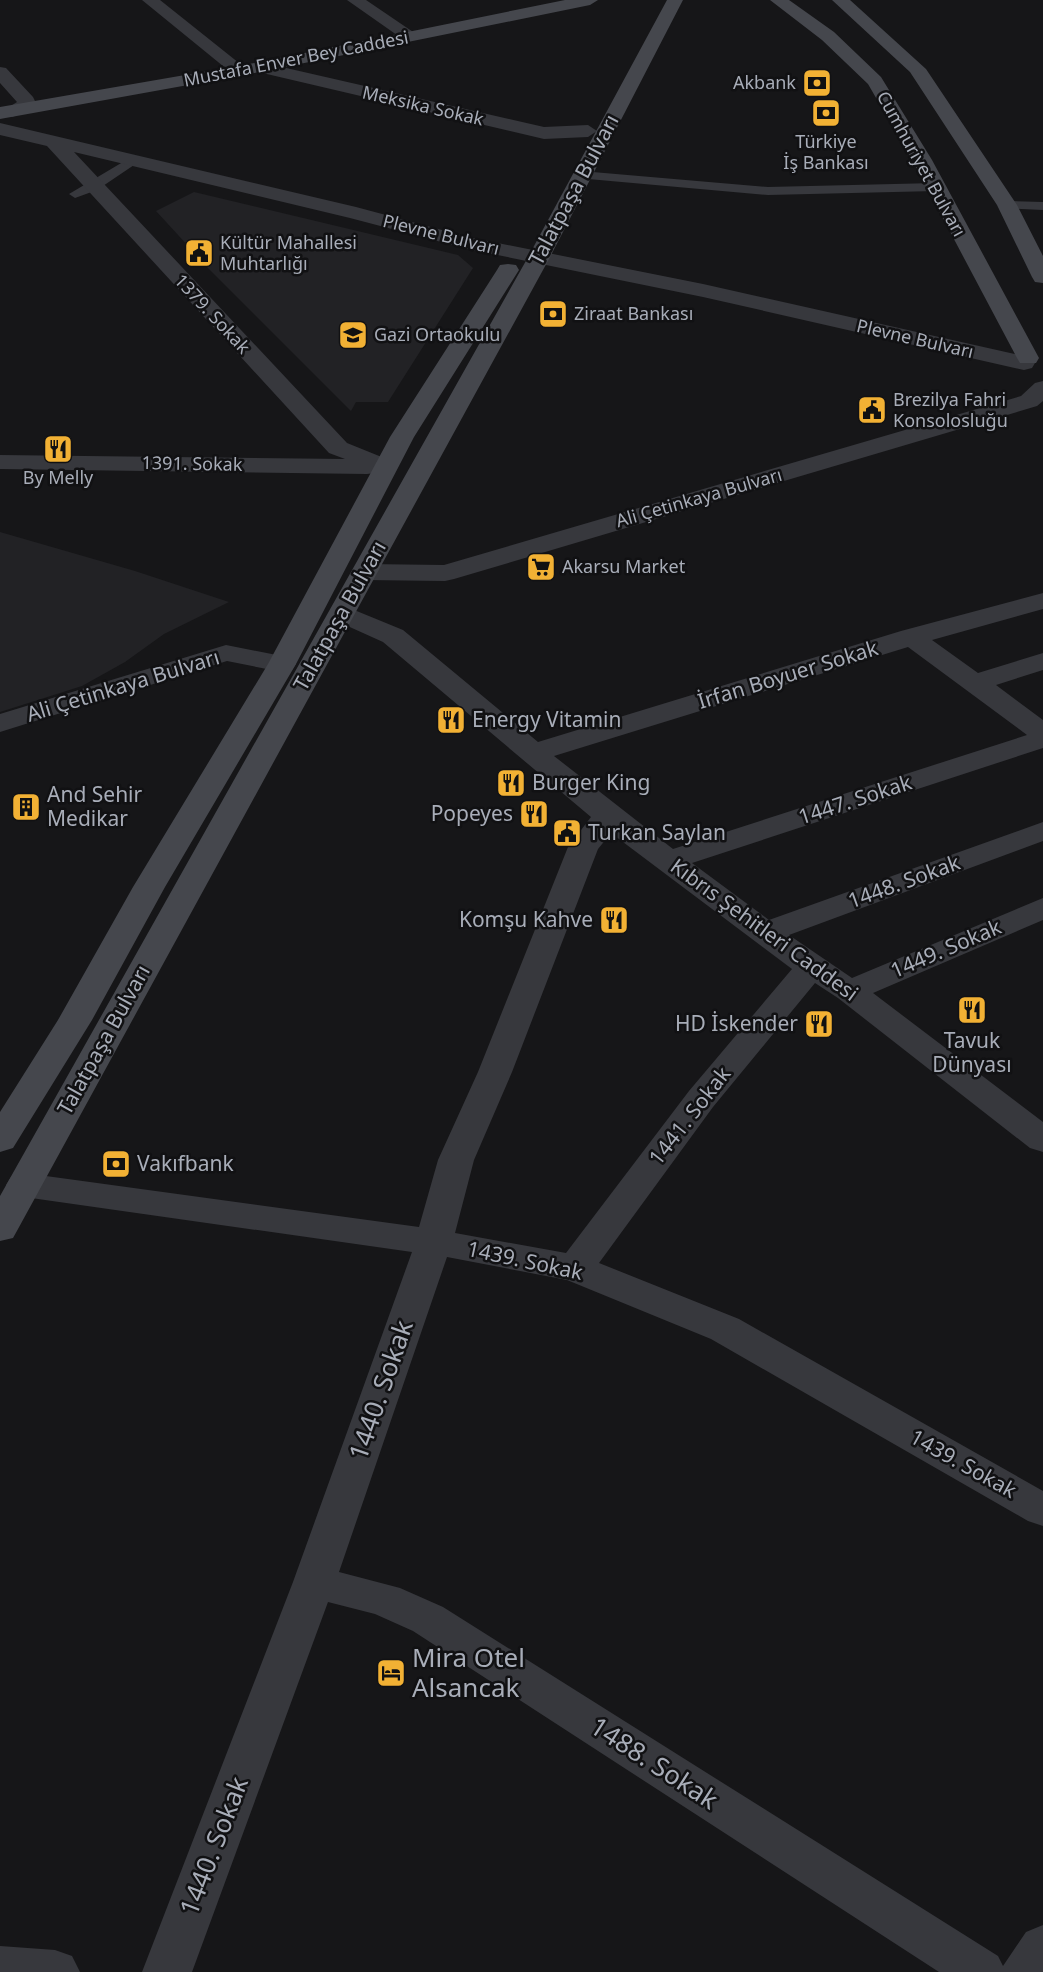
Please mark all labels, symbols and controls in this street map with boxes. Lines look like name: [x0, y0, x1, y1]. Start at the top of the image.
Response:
street label: Mustafa Enver Bey Caddesi: [181, 24, 410, 92]
bank icon: Akbank: [801, 67, 833, 99]
place label: Akbank: [733, 70, 796, 94]
street label: Meksika Sokak: [360, 79, 487, 131]
street label: Cumhuriyet Bulvarı: [872, 86, 972, 241]
bank icon: Türkiye İş Bankası: [810, 97, 842, 129]
street label: Talatpaşa Bulvarı: [522, 109, 625, 270]
place label: Türkiye İş Bankası: [783, 129, 869, 174]
street label: Plevne Bulvarı: [381, 208, 502, 260]
place label: Kültür Mahallesi Muhtarlığı: [220, 230, 357, 275]
public building icon: Kültür Mahallesi Muhtarlığı: [183, 237, 215, 269]
street label: 1379. Sokak: [170, 268, 256, 359]
bank icon: Ziraat Bankası: [537, 298, 569, 330]
place label: Ziraat Bankası: [574, 301, 693, 325]
street label: Plevne Bulvarı: [854, 313, 976, 363]
school or university icon: Gazi Ortaokulu: [337, 319, 369, 351]
place label: Gazi Ortaokulu: [374, 322, 500, 346]
place label: Brezilya Fahri Konsolosluğu: [893, 387, 1008, 432]
public building icon: Brezilya Fahri Konsolosluğu: [856, 394, 888, 426]
restaurant icon: By Melly: [42, 433, 74, 465]
street label: 1391. Sokak: [141, 450, 243, 476]
street label: Ali Çetinkaya Bulvarı: [613, 462, 785, 532]
place label: By Melly: [23, 465, 94, 489]
street label: Talatpaşa Bulvarı: [286, 536, 392, 695]
supermarket icon: Akarsu Market: [525, 551, 557, 583]
place label: Akarsu Market: [562, 554, 686, 578]
street label: İrfan Boyuer Sokak: [694, 633, 882, 715]
street label: Ali Çetinkaya Bulvarı: [23, 642, 223, 728]
restaurant icon: Energy Vitamin: [435, 704, 467, 736]
place label: Energy Vitamin: [472, 705, 621, 733]
restaurant icon: Burger King: [495, 767, 527, 799]
street label: 1447. Sokak: [794, 767, 916, 831]
place label: Burger King: [532, 768, 650, 796]
place label: And Sehir Medikar: [47, 780, 143, 832]
building icon: And Sehir Medikar: [10, 791, 42, 823]
restaurant icon: Popeyes: [518, 798, 550, 830]
place label: Popeyes: [431, 799, 513, 827]
public building icon: Turkan Saylan: [551, 817, 583, 849]
place label: Turkan Saylan: [588, 818, 726, 846]
street label: 1448. Sokak: [844, 848, 964, 914]
street label: Kıbrıs Şehitleri Caddesi: [665, 852, 864, 1007]
restaurant icon: Komşu Kahve: [598, 904, 630, 936]
place label: Komşu Kahve: [459, 905, 593, 933]
street label: 1449. Sokak: [886, 912, 1006, 984]
street label: Talatpaşa Bulvarı: [50, 960, 156, 1119]
restaurant icon: Tavuk Dünyası: [956, 994, 988, 1026]
restaurant icon: HD İskender: [803, 1008, 835, 1040]
place label: HD İskender: [675, 1009, 798, 1037]
place label: Tavuk Dünyası: [932, 1026, 1012, 1078]
street label: 1441. Sokak: [642, 1060, 737, 1170]
bank icon: Vakıfbank: [100, 1148, 132, 1180]
place label: Vakıfbank: [137, 1149, 234, 1177]
street label: 1439. Sokak: [465, 1234, 586, 1286]
street label: 1440. Sokak: [339, 1315, 421, 1464]
street label: 1439. Sokak: [905, 1422, 1022, 1504]
place label: Mira Otel Alsancak: [412, 1639, 525, 1705]
hotel icon: Mira Otel Alsancak: [375, 1657, 407, 1689]
street label: 1488. Sokak: [584, 1707, 725, 1817]
street label: 1440. Sokak: [170, 1771, 256, 1920]

